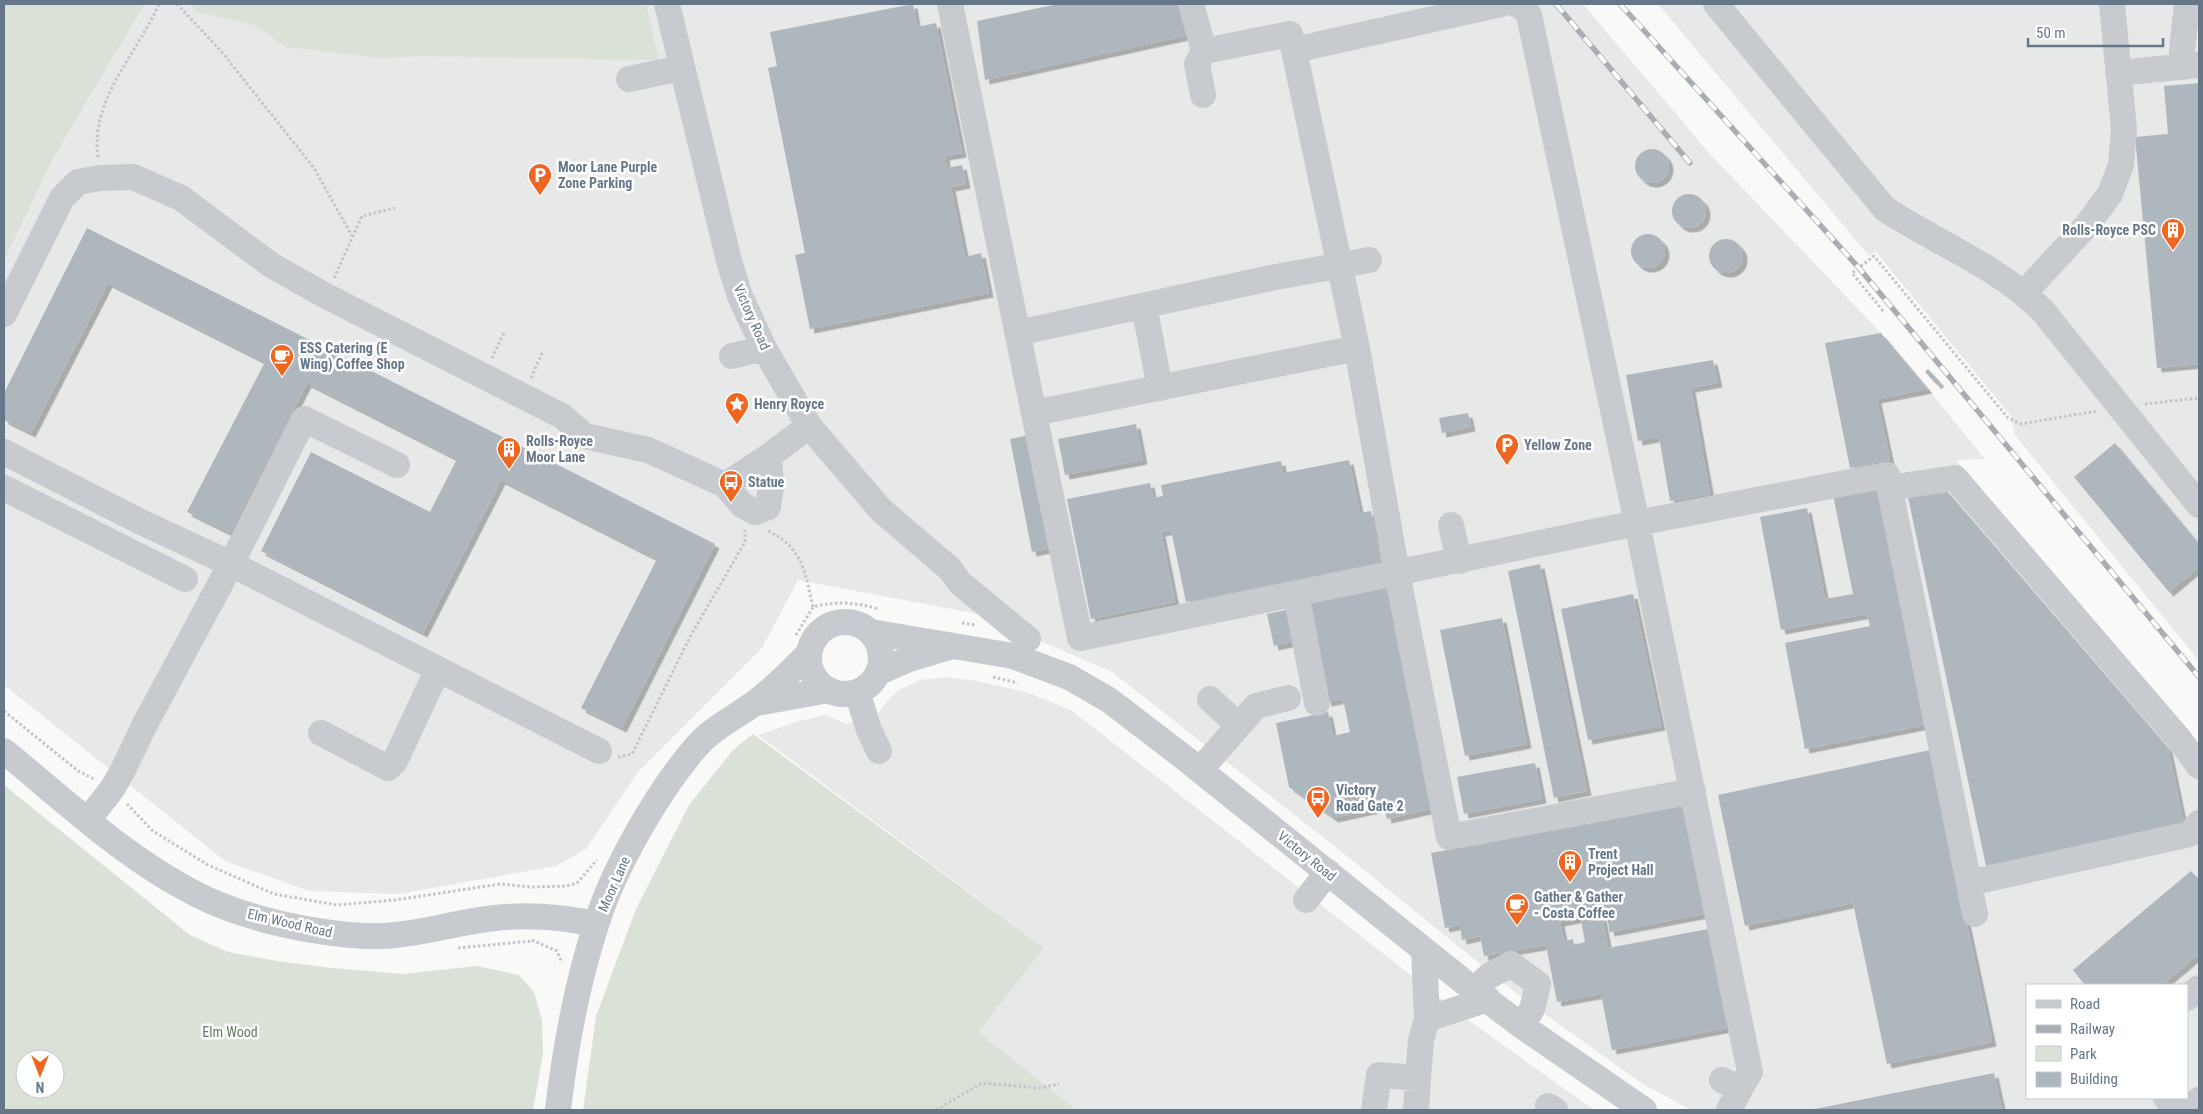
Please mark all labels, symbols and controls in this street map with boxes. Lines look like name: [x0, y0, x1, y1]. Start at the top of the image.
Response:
scale bar: [2028, 15, 2163, 47]
text: 50 m: [2036, 24, 2066, 42]
place label: Moor Lane Purple Zone Parking: [558, 159, 657, 191]
parking icon: Moor Lane Purple Zone Parking: [527, 162, 553, 196]
building icon: Rolls-Royce PSC: [2160, 217, 2186, 251]
place label: Rolls-Royce PSC: [2062, 222, 2156, 238]
street label: Victory Road: [730, 282, 774, 352]
place label: ESS Catering (E Wing) Coffee Shop: [300, 340, 405, 373]
cafe icon: ESS Catering (E Wing) Coffee Shop: [269, 343, 295, 377]
place icon: Henry Royce: [724, 391, 750, 425]
place label: Henry Royce: [754, 396, 825, 412]
parking icon: Yellow Zone: [1494, 432, 1520, 466]
place label: Rolls-Royce Moor Lane: [526, 433, 593, 465]
building icon: Rolls-Royce Moor Lane: [496, 436, 522, 470]
place label: Yellow Zone: [1524, 437, 1592, 453]
bus stop icon: Statue: [718, 469, 744, 503]
place label: Statue: [748, 474, 785, 490]
place label: Victory Road Gate 2: [1336, 782, 1404, 814]
bus stop icon: Victory Road Gate 2: [1305, 785, 1331, 819]
street label: Victory Road: [1275, 828, 1339, 884]
place label: Trent Project Hall: [1588, 846, 1654, 878]
building icon: Trent Project Hall: [1557, 849, 1583, 883]
street label: Moor Lane: [595, 853, 633, 914]
place label: Gather & Gather - Costa Coffee: [1534, 889, 1624, 921]
cafe icon: Gather & Gather - Costa Coffee: [1504, 892, 1530, 926]
street label: Elm Wood Road: [246, 905, 334, 941]
legend: [2026, 984, 2188, 1099]
text: Road: [2070, 995, 2100, 1013]
text: Railway: [2070, 1020, 2115, 1038]
park label: Elm Wood: [202, 1024, 258, 1040]
text: Park: [2070, 1045, 2097, 1063]
north arrow: [15, 1049, 65, 1099]
text: Building: [2070, 1070, 2118, 1088]
text: N: [36, 1079, 44, 1095]

